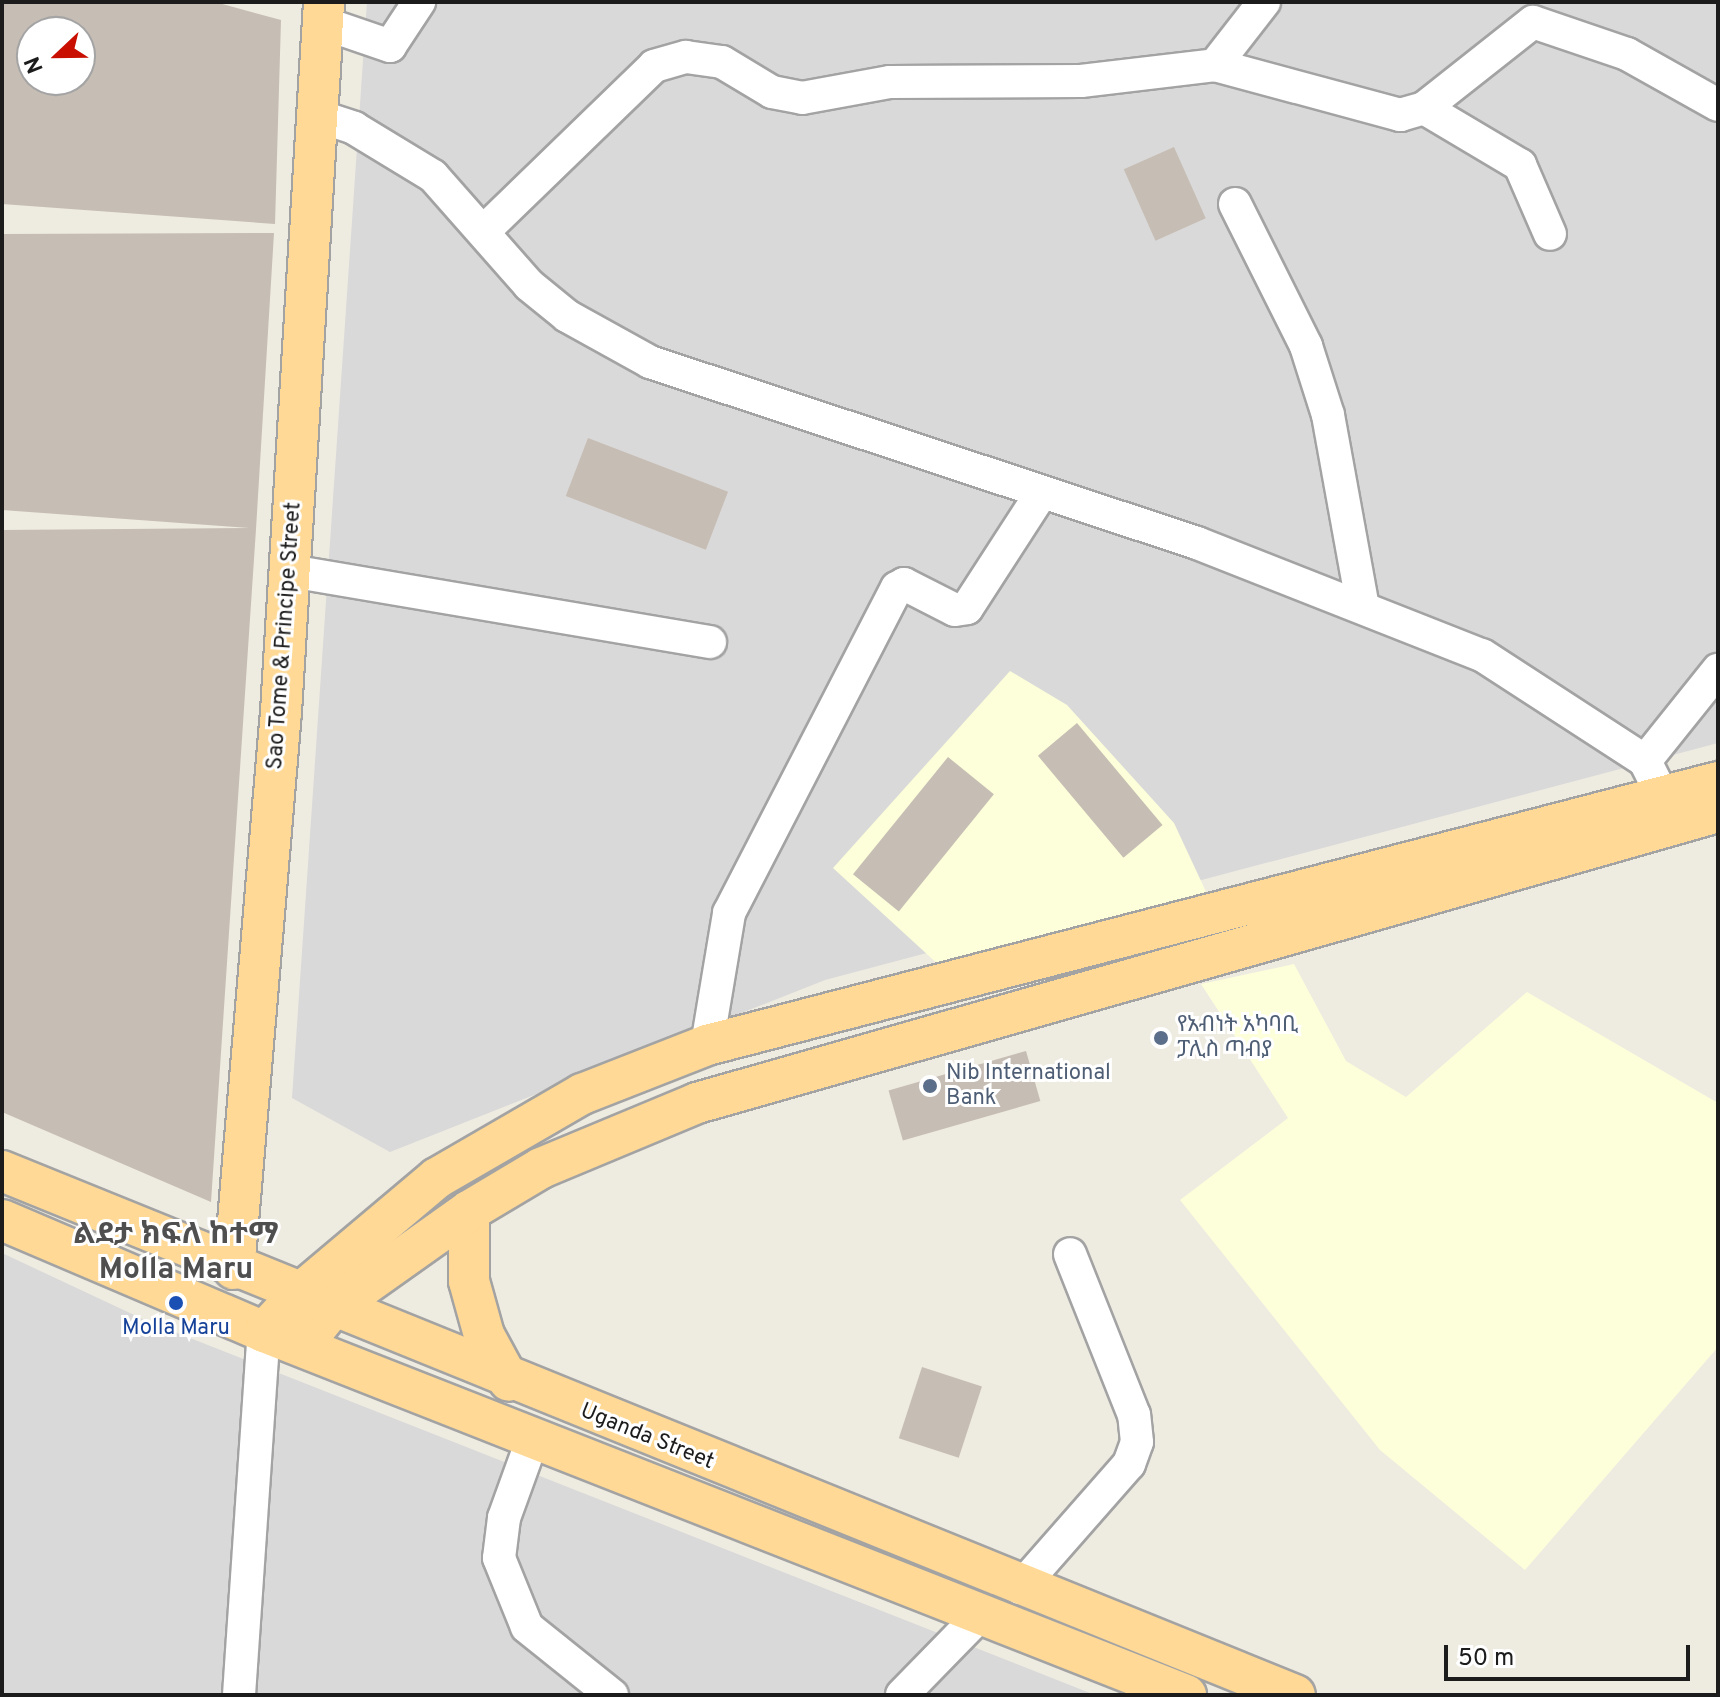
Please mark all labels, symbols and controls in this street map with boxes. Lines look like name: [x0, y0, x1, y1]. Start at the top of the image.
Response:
north arrow: [16, 16, 96, 96]
text: N: [20, 52, 51, 77]
street label: Sao Tome & Principe Street: [262, 501, 308, 771]
place label: የአብነት አካባቢ ፓሊስ ጣብያ: [1177, 1012, 1298, 1064]
marker: የአብነት አካባቢ ፓሊስ ጣብያ: [1152, 1029, 1170, 1047]
place label: Nib International Bank: [946, 1060, 1111, 1112]
marker: Nib International Bank: [921, 1077, 939, 1095]
district label: ልደታ ክፍለ ከተማ Molla Maru: [73, 1218, 279, 1288]
marker: Molla Maru: [167, 1294, 185, 1312]
place label: Molla Maru: [122, 1316, 230, 1342]
street label: Uganda Street: [576, 1398, 718, 1476]
scale bar: [1448, 1629, 1694, 1679]
text: 50 m: [1458, 1644, 1514, 1674]

